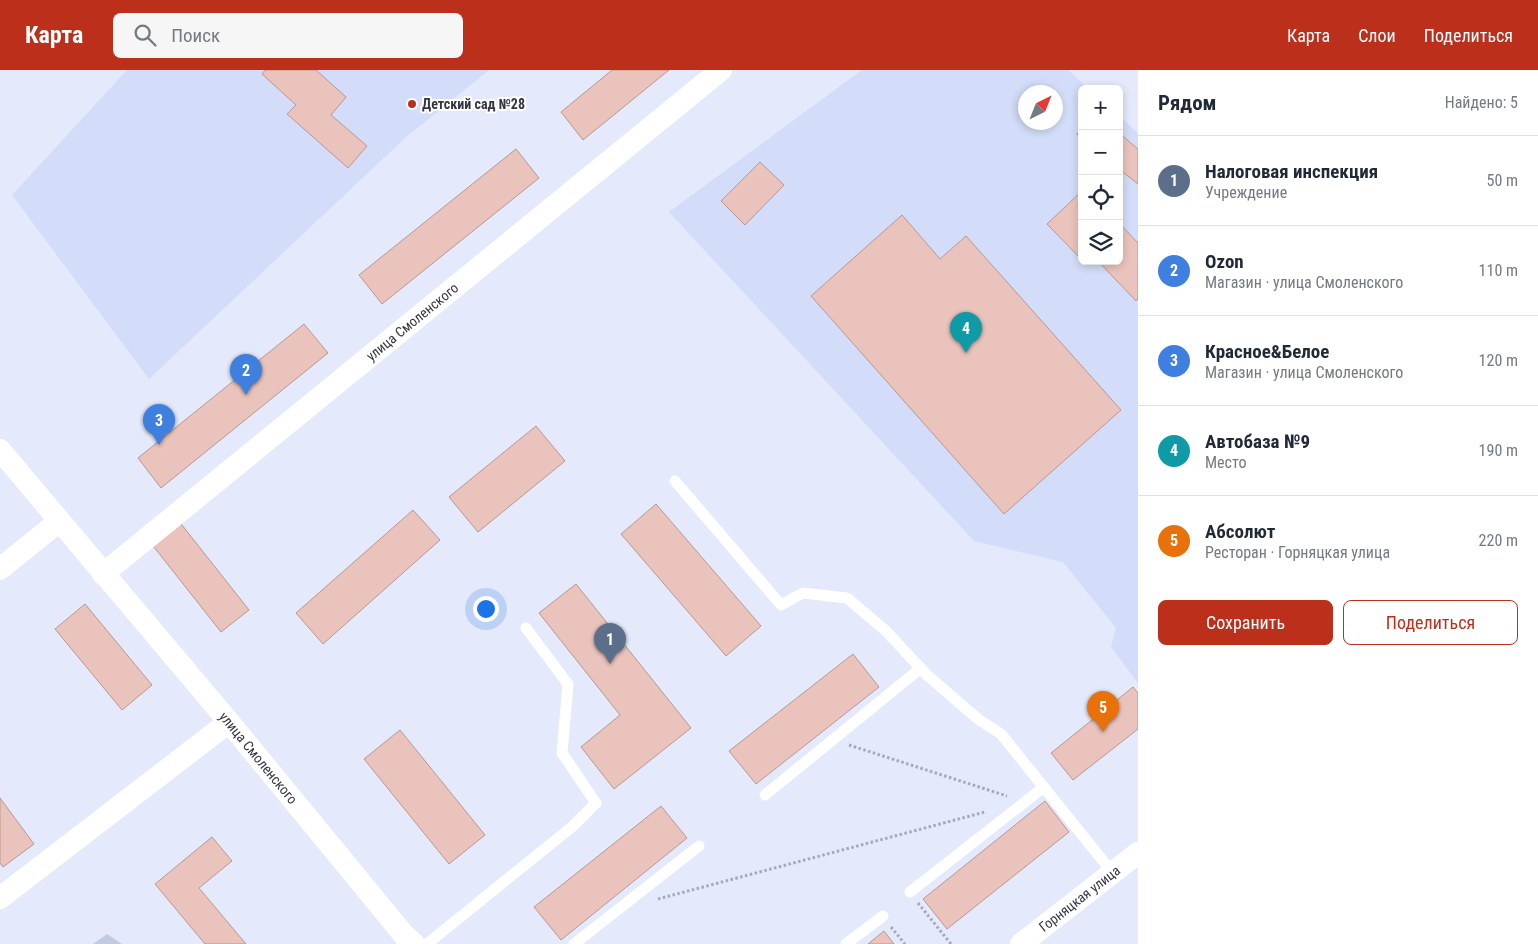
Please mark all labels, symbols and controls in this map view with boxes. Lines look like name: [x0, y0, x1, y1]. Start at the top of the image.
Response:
search box: [113, 13, 463, 58]
text: Карта: [25, 21, 83, 49]
icon: search: [131, 21, 159, 49]
text: Поиск: [171, 24, 220, 47]
text: Карта: [1287, 25, 1330, 46]
text: Слои: [1358, 25, 1396, 46]
text: Поделиться: [1424, 25, 1513, 46]
north arrow: [1018, 85, 1063, 130]
map controls: [1078, 85, 1123, 265]
button: +: [1078, 85, 1123, 130]
text: Рядом: [1158, 91, 1217, 115]
text: Найдено: 5: [1445, 93, 1518, 112]
place label: Детский сад №28: [422, 96, 525, 112]
marker: Детский сад №28: [406, 98, 418, 110]
button: −: [1078, 130, 1123, 175]
text: Налоговая инспекция: [1205, 160, 1378, 183]
text: 1: [1170, 171, 1178, 190]
text: 50 m: [1486, 171, 1518, 190]
button: locate: [1078, 175, 1123, 220]
text: Учреждение: [1205, 183, 1287, 202]
button: layers: [1078, 220, 1123, 265]
text: Ozon: [1205, 250, 1244, 273]
text: 2: [1170, 261, 1178, 280]
text: 110 m: [1479, 261, 1518, 280]
text: Магазин · улица Смоленского: [1205, 273, 1403, 292]
street label: улица Смоленского: [363, 280, 461, 364]
pin: 4: [950, 312, 982, 353]
text: Красное&Белое: [1205, 340, 1329, 363]
text: 3: [1170, 351, 1178, 370]
text: 120 m: [1479, 351, 1518, 370]
pin: 2: [230, 354, 262, 395]
text: Магазин · улица Смоленского: [1205, 363, 1403, 382]
pin: 3: [143, 404, 175, 445]
text: Автобаза №9: [1205, 430, 1310, 453]
text: 4: [1170, 441, 1178, 460]
text: 190 m: [1479, 441, 1518, 460]
text: Место: [1205, 453, 1246, 472]
text: Абсолют: [1205, 520, 1275, 543]
text: 5: [1170, 531, 1178, 550]
text: 220 m: [1479, 531, 1518, 550]
text: Ресторан · Горняцкая улица: [1205, 543, 1390, 562]
your location: [473, 596, 499, 622]
button: Сохранить: [1158, 600, 1333, 645]
button: Поделиться: [1343, 600, 1518, 645]
pin: 1: [594, 623, 626, 664]
pin: 5: [1087, 691, 1119, 732]
street label: улица Смоленского: [216, 709, 301, 807]
street label: Горняцкая улица: [1036, 862, 1123, 935]

